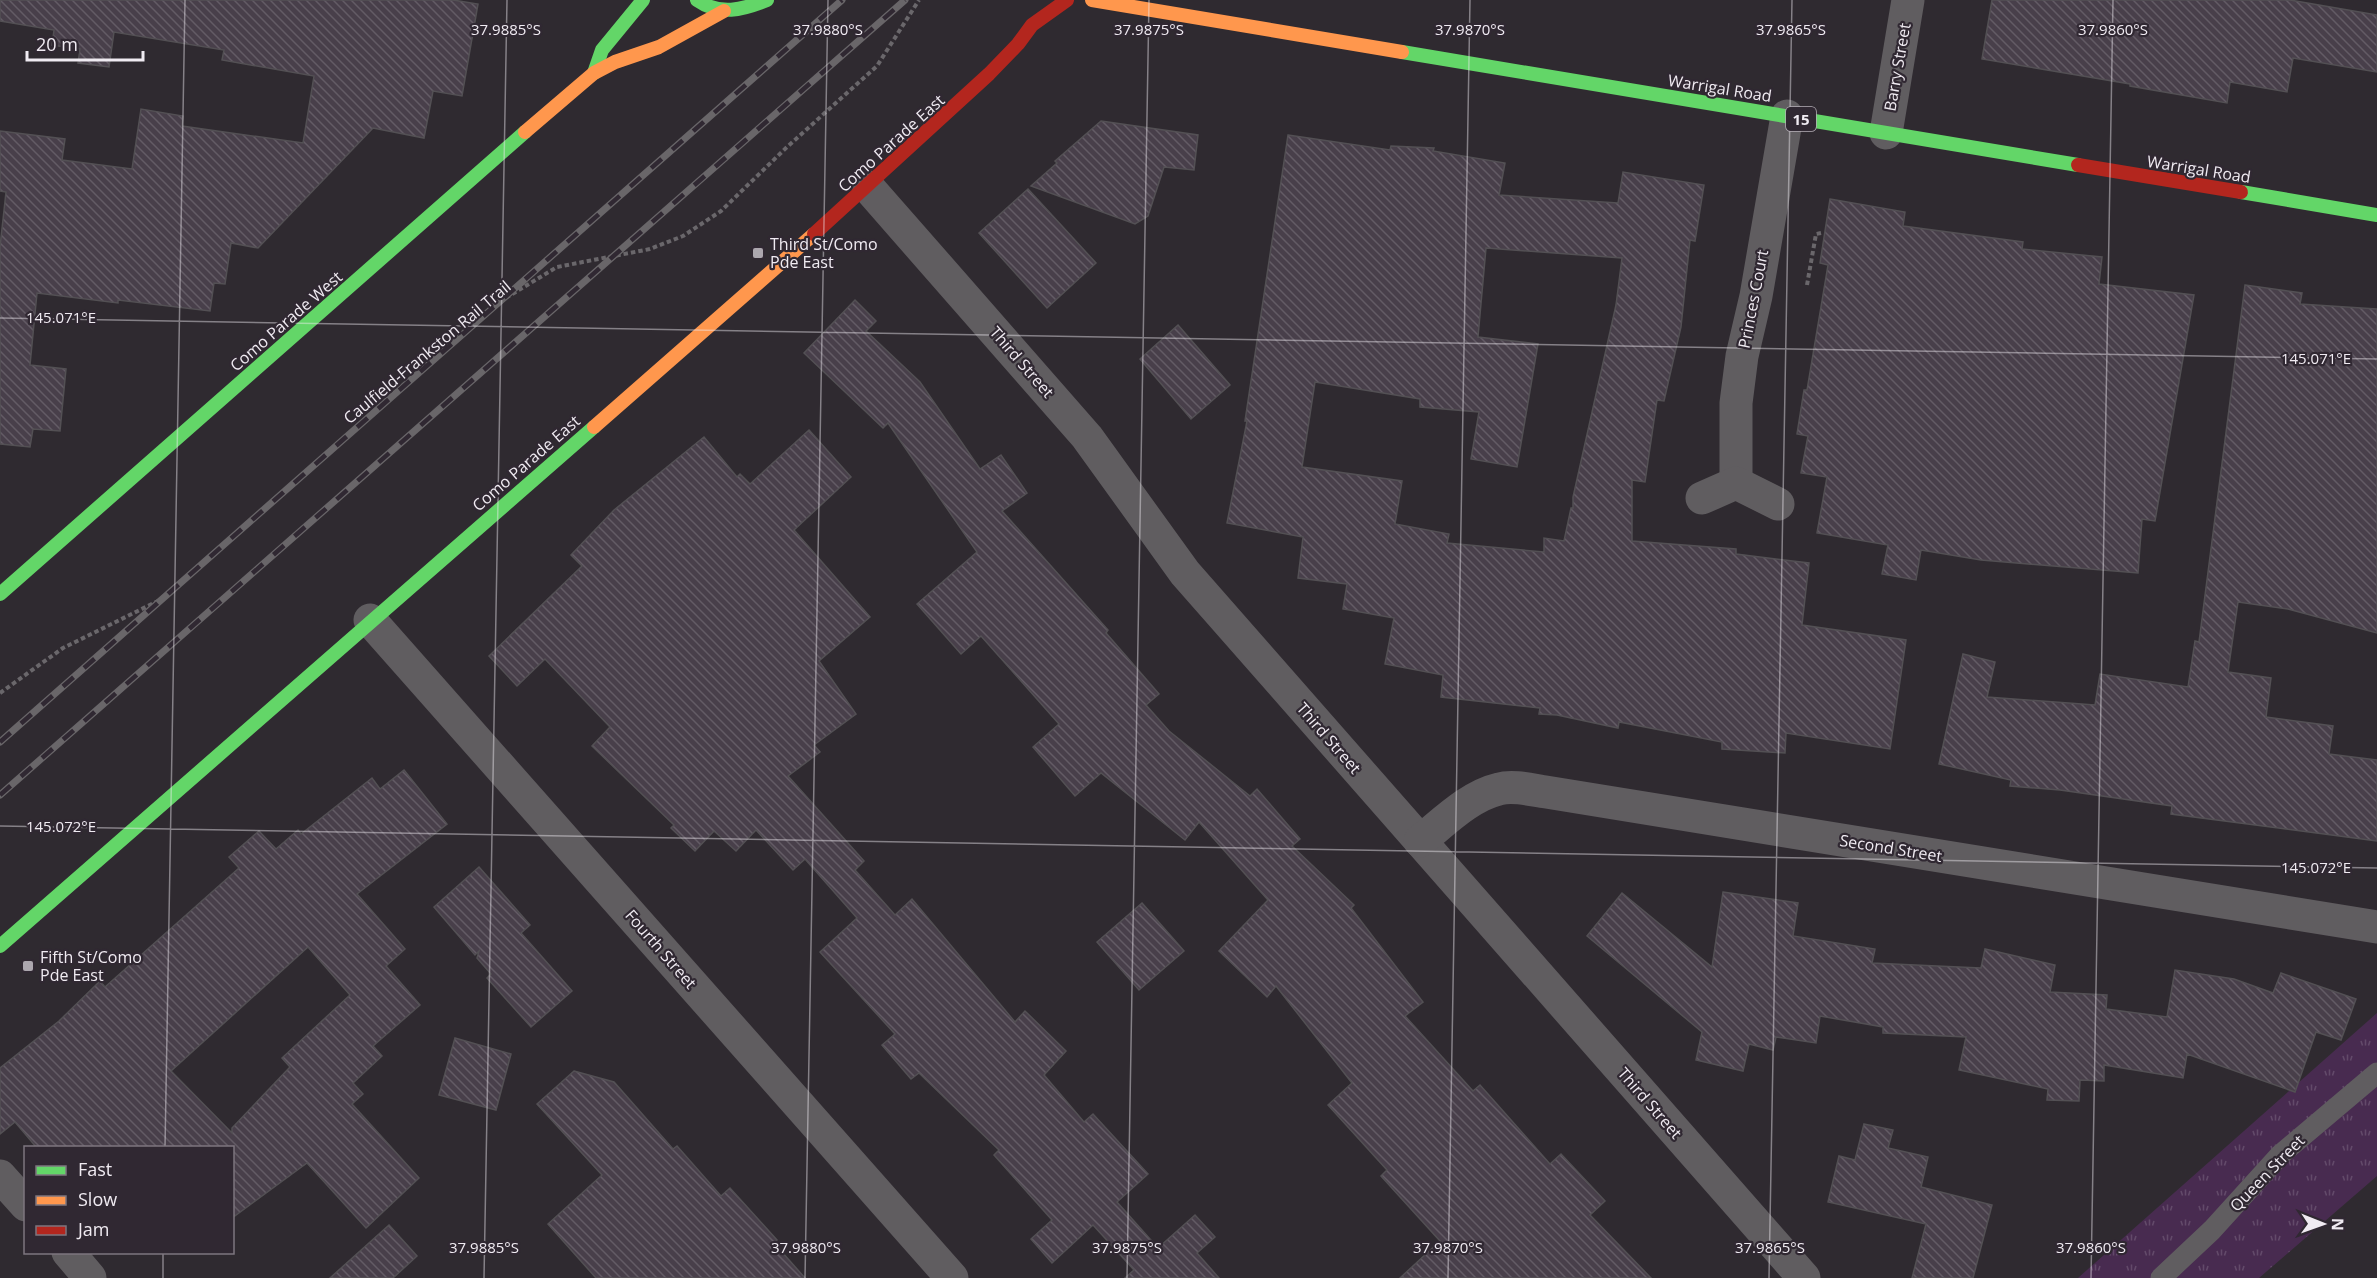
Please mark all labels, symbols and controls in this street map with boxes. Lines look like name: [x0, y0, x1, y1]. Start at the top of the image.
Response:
text: 37.9885°S: [471, 19, 541, 39]
text: 37.9880°S: [793, 19, 863, 39]
text: 37.9875°S: [1114, 19, 1184, 39]
text: 37.9870°S: [1435, 19, 1505, 39]
text: 37.9865°S: [1756, 19, 1826, 39]
text: 37.9860°S: [2078, 19, 2148, 39]
street label: Barry Street: [1878, 21, 1916, 113]
scale bar: [27, 24, 142, 62]
text: 20 m: [36, 32, 78, 56]
street label: Warrigal Road: [1667, 69, 1773, 107]
street label: Como Parade East: [833, 89, 949, 197]
road number: 15: [1786, 107, 1816, 131]
street label: Warrigal Road: [2146, 150, 2252, 188]
place label: Third St/Como Pde East: [770, 233, 878, 273]
marker: Third St/Como Pde East: [751, 246, 765, 260]
street label: Princes Court: [1733, 247, 1773, 350]
street label: Como Parade West: [225, 266, 347, 376]
street label: Caulfield-Frankston Rail Trail: [339, 275, 515, 429]
text: 145.071°E: [26, 307, 96, 327]
street label: Third Street: [985, 322, 1059, 403]
text: 145.071°E: [2281, 348, 2351, 368]
street label: Como Parade East: [467, 410, 585, 516]
street label: Third Street: [1292, 698, 1366, 779]
text: 145.072°E: [26, 816, 96, 836]
street label: Second Street: [1838, 829, 1944, 867]
text: 145.072°E: [2281, 857, 2351, 877]
street label: Fourth Street: [620, 905, 702, 994]
place label: Fifth St/Como Pde East: [40, 946, 142, 986]
marker: Fifth St/Como Pde East: [21, 959, 35, 973]
street label: Third Street: [1613, 1063, 1687, 1144]
street label: Queen Street: [2225, 1130, 2309, 1216]
legend: [24, 1146, 234, 1254]
text: Fast: [78, 1157, 112, 1181]
text: Slow: [78, 1187, 117, 1211]
north arrow: [2293, 1194, 2353, 1254]
text: Jam: [76, 1217, 110, 1241]
text: N: [2327, 1218, 2349, 1231]
text: 37.9885°S: [449, 1237, 519, 1257]
text: 37.9880°S: [771, 1237, 841, 1257]
text: 37.9875°S: [1092, 1237, 1162, 1257]
text: 37.9870°S: [1413, 1237, 1483, 1257]
text: 37.9865°S: [1735, 1237, 1805, 1257]
text: 37.9860°S: [2056, 1237, 2126, 1257]

